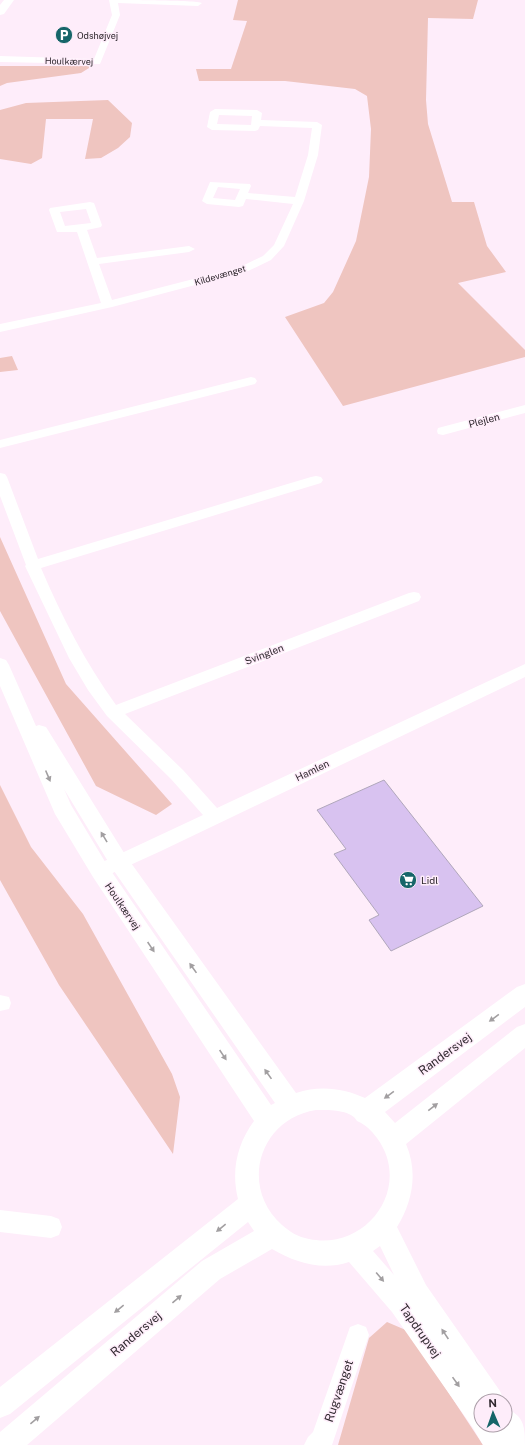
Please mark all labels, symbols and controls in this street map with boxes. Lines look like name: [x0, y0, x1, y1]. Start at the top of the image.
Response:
parking icon: Odshøjvej: [54, 25, 74, 45]
place label: Odshøjvej: [77, 30, 118, 41]
street label: Houlkærvej: [45, 55, 93, 67]
street label: Kildevænget: [193, 262, 247, 288]
street label: Plejlen: [467, 410, 501, 430]
street label: Svinglen: [243, 641, 285, 667]
street label: Hamlen: [293, 757, 331, 783]
one-way arrow: [45, 771, 51, 782]
one-way arrow: [100, 832, 108, 842]
supermarket icon: Lidl: [398, 870, 418, 890]
place label: Lidl: [421, 874, 438, 886]
street label: Houlkærvej: [103, 880, 143, 932]
one-way arrow: [147, 942, 155, 952]
one-way arrow: [189, 962, 197, 973]
one-way arrow: [488, 1013, 499, 1022]
street label: Randersvej: [416, 1030, 474, 1078]
one-way arrow: [219, 1050, 227, 1060]
one-way arrow: [264, 1069, 272, 1079]
one-way arrow: [384, 1091, 394, 1099]
one-way arrow: [428, 1102, 439, 1111]
one-way arrow: [215, 1224, 226, 1233]
one-way arrow: [375, 1272, 384, 1283]
one-way arrow: [172, 1295, 183, 1304]
street label: Tapdrupvej: [396, 1302, 444, 1360]
one-way arrow: [114, 1305, 125, 1314]
street label: Randersvej: [108, 1309, 164, 1359]
one-way arrow: [441, 1329, 449, 1339]
street label: Rugvænget: [322, 1358, 356, 1424]
one-way arrow: [452, 1377, 460, 1387]
north arrow: [473, 1393, 513, 1433]
text: N: [488, 1397, 497, 1409]
one-way arrow: [30, 1415, 41, 1424]

